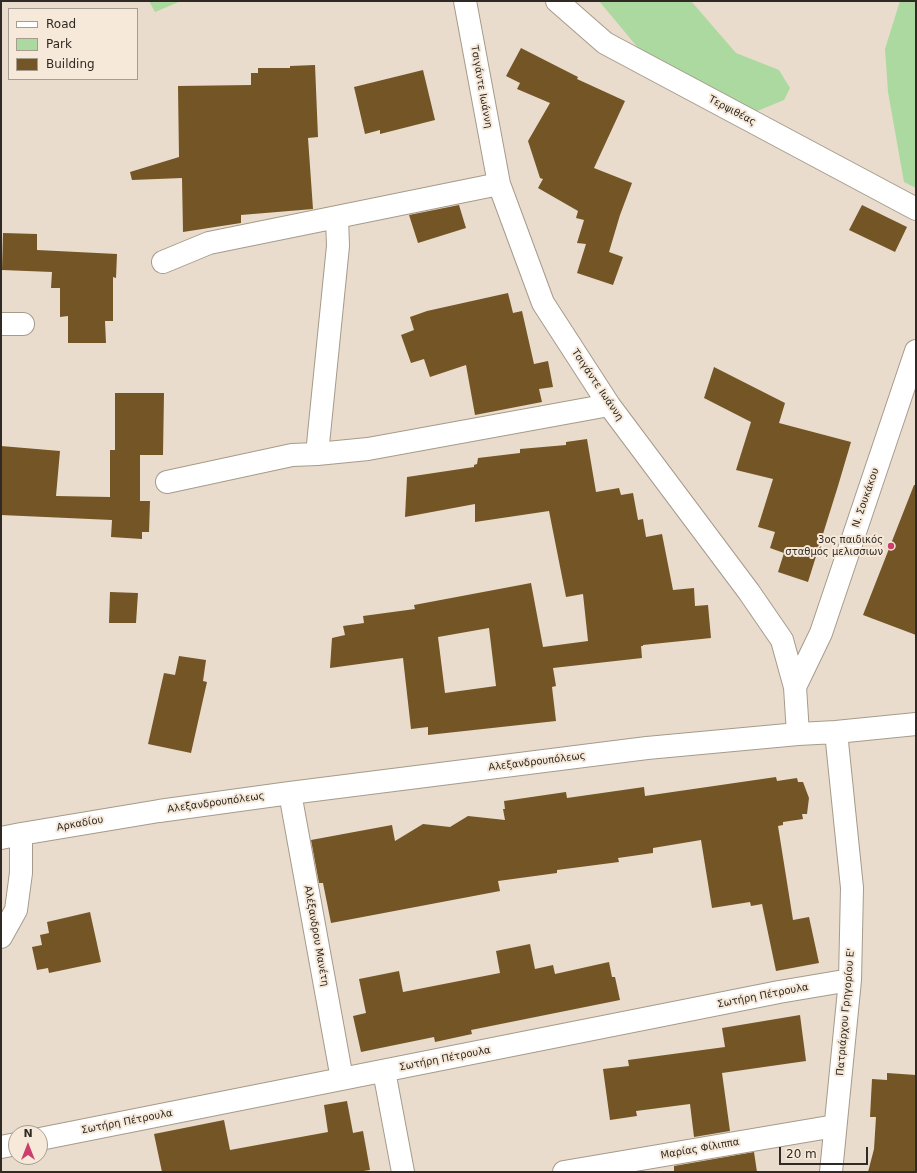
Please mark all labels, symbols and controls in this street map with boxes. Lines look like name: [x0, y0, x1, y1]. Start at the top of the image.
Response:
legend: [8, 8, 138, 80]
text: Road: [46, 17, 76, 31]
text: Park: [46, 37, 72, 51]
street label: Τσιγάντε Ιωάννη: [468, 45, 494, 129]
text: Building: [46, 57, 95, 71]
street label: Τερψιθέας: [706, 94, 758, 128]
street label: Τσιγάντε Ιωάννη: [569, 347, 625, 423]
street label: Ν. Σουκάκου: [850, 467, 882, 529]
place label: 3ος παιδικός σταθμός μελισσιων: [785, 534, 883, 558]
marker: 3ος παιδικός σταθμός μελισσιων: [886, 541, 896, 551]
street label: Αλεξανδρουπόλεως: [488, 750, 586, 774]
street label: Αλεξανδρουπόλεως: [167, 790, 265, 816]
street label: Αρκαδίου: [56, 814, 104, 834]
street label: Αλέξανδρου Μανέτη: [301, 885, 331, 987]
street label: Πατριάρχου Γρηγορίου Ε': [834, 948, 858, 1076]
street label: Σωτήρη Πέτρουλα: [716, 981, 810, 1011]
street label: Σωτήρη Πέτρουλα: [398, 1044, 492, 1074]
street label: Σωτήρη Πέτρουλα: [80, 1107, 174, 1137]
north arrow: [8, 1125, 48, 1165]
text: N: [23, 1127, 33, 1140]
street label: Μαρίας Φίλιππα: [660, 1136, 740, 1162]
scale bar: [781, 1139, 870, 1165]
text: 20 m: [786, 1147, 817, 1161]

